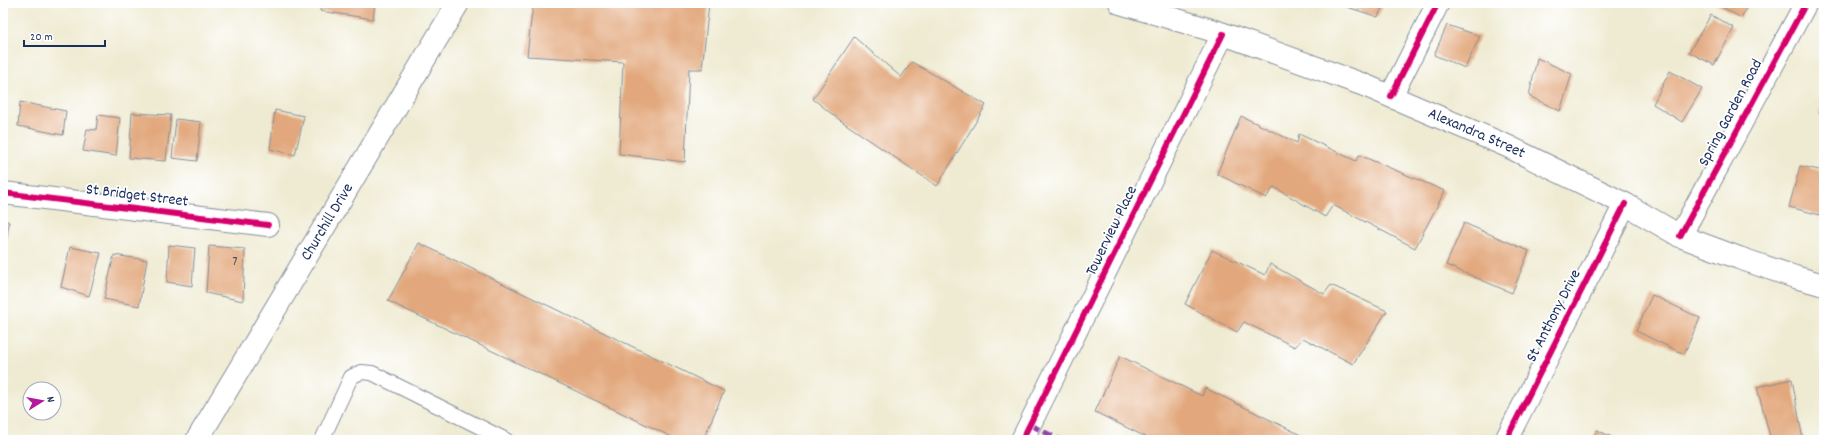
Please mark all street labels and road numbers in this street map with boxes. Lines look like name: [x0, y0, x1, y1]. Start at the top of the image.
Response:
street label: Spring Garden Road: [1693, 55, 1769, 171]
street label: Alexandra Street: [1424, 102, 1529, 165]
street label: St Bridget Street: [84, 178, 190, 214]
street label: Churchill Drive: [295, 179, 359, 265]
street label: Towerview Place: [1080, 182, 1144, 280]
street label: St Anthony Drive: [1521, 266, 1587, 366]

